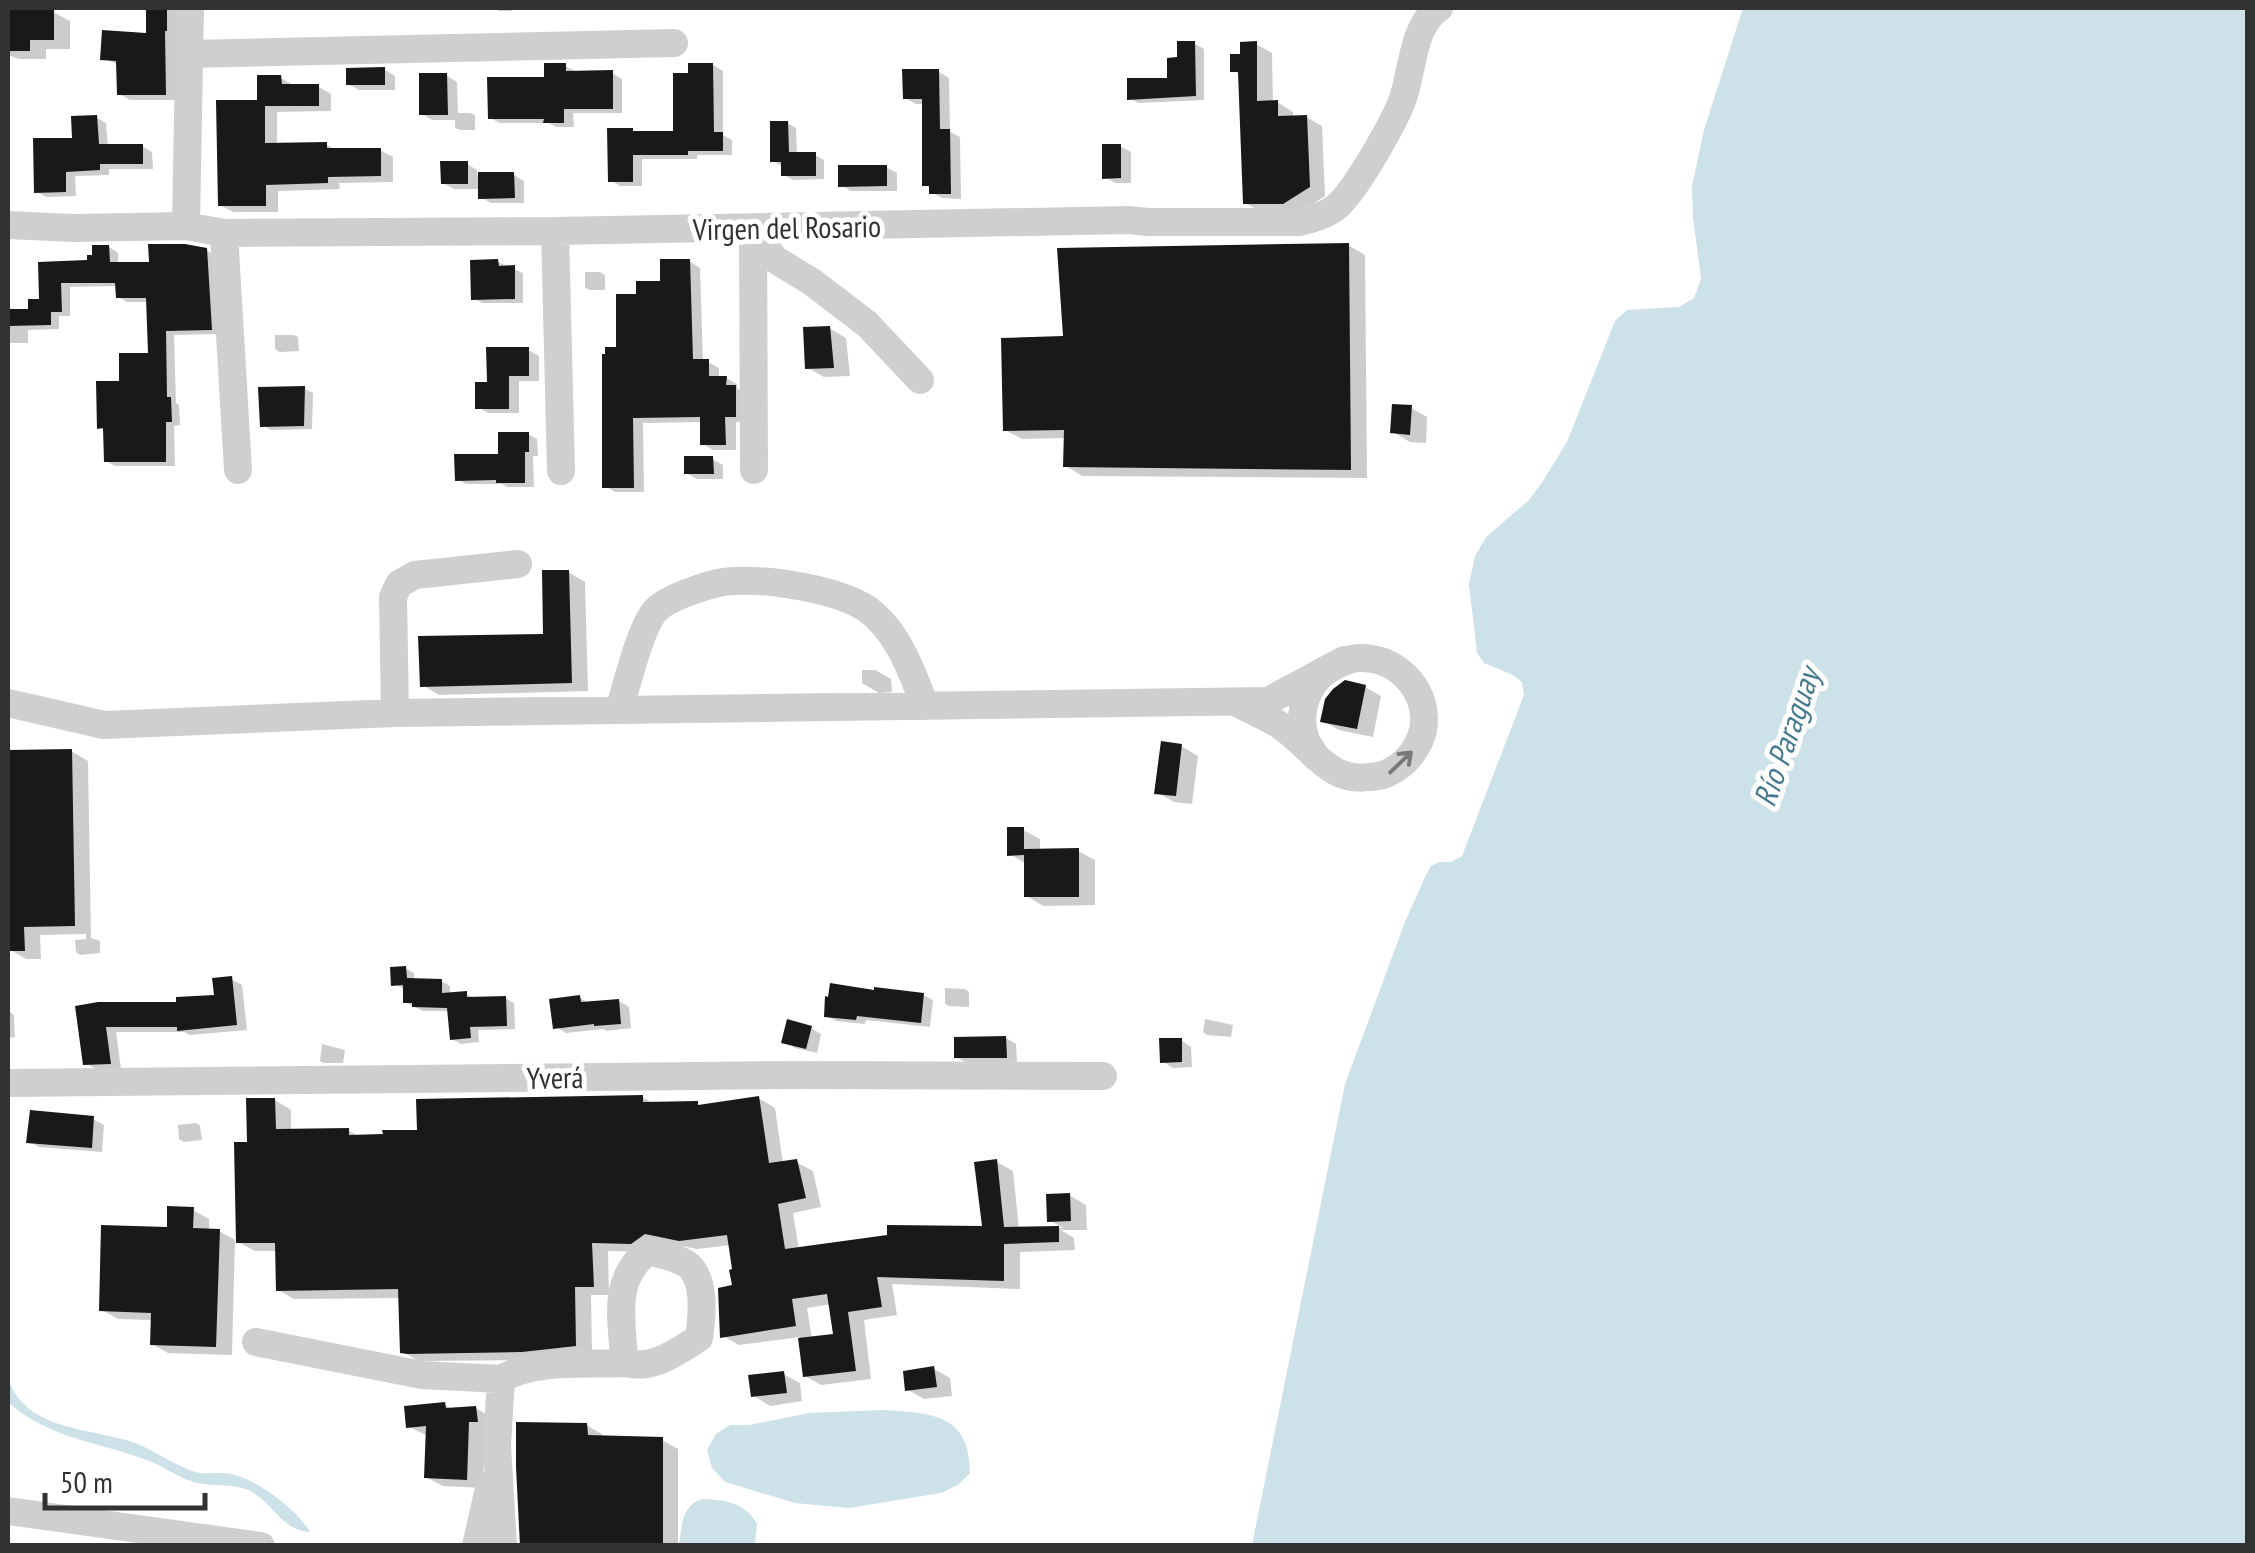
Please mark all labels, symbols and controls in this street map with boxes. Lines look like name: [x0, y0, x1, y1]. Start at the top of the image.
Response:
street label: Virgen del Rosario: [692, 206, 881, 248]
water label: Río Paraguay: [1743, 659, 1830, 812]
one-way arrow: [1389, 750, 1413, 774]
street label: Yverá: [526, 1057, 584, 1097]
scale bar: [45, 1448, 205, 1510]
text: 50 m: [60, 1462, 113, 1501]

